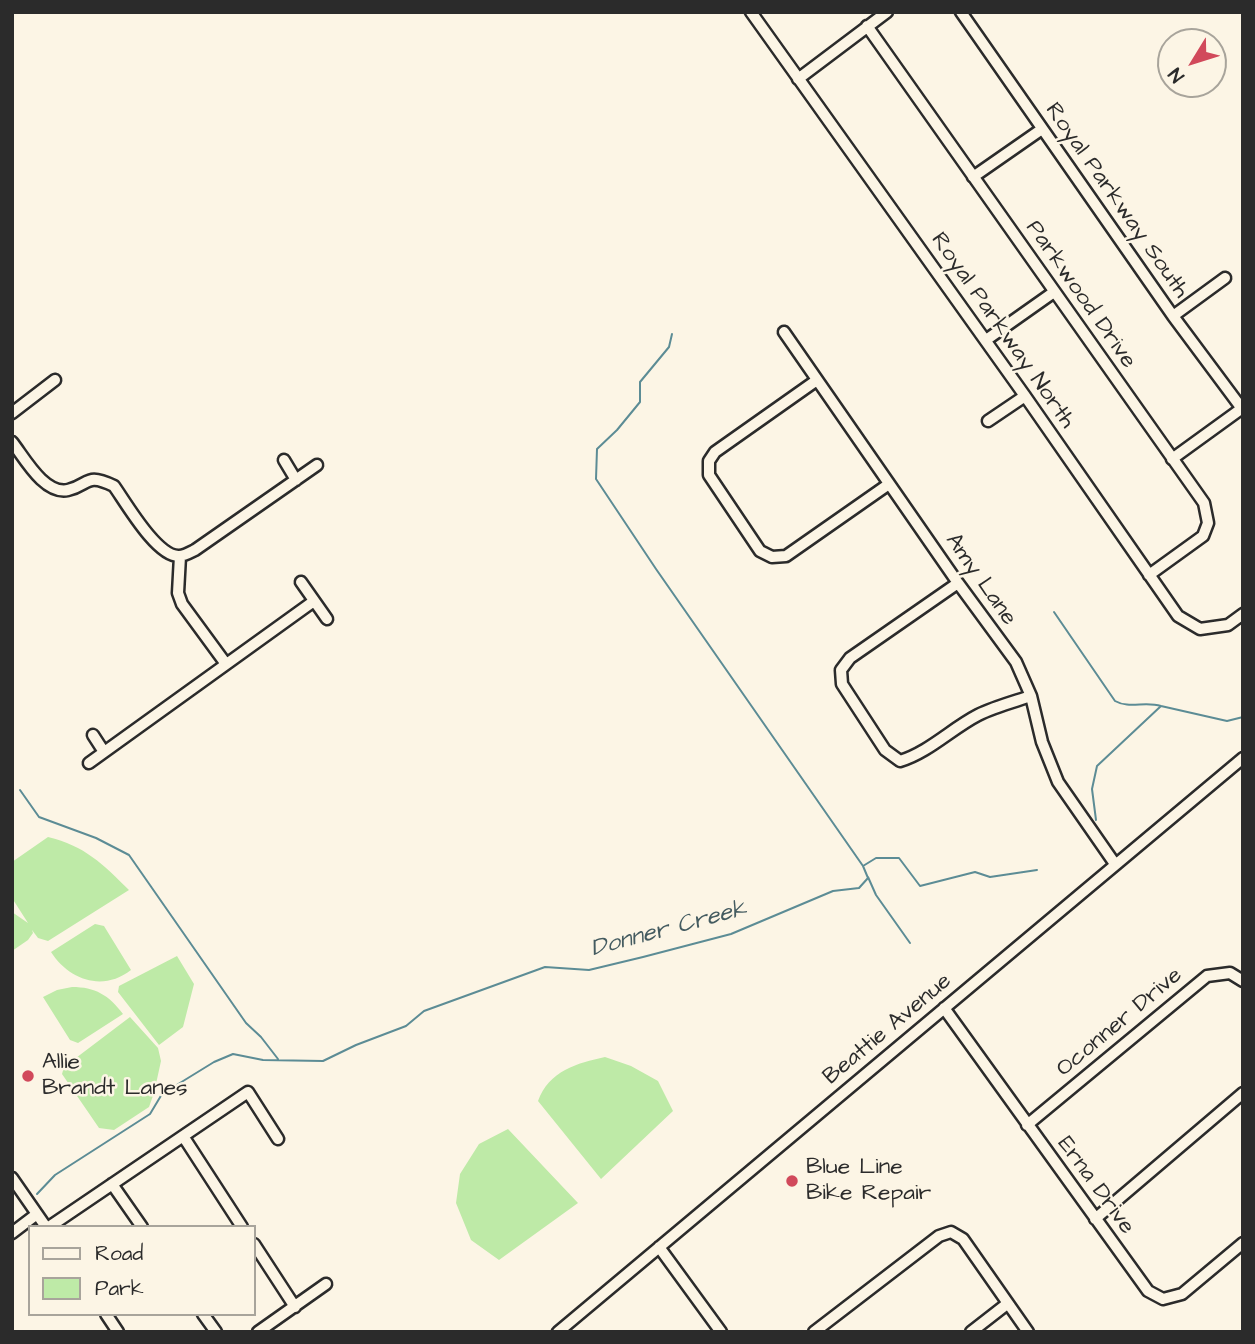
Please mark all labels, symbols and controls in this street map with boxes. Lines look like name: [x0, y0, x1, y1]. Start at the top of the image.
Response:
north arrow: [1157, 28, 1227, 98]
text: N: [1162, 62, 1191, 88]
street label: Royal Parkway South: [1038, 98, 1194, 304]
street label: Parkwood Drive: [1019, 216, 1141, 374]
street label: Royal Parkway North: [924, 228, 1080, 434]
street label: Amy Lane: [938, 529, 1022, 631]
water label: Donner Creek: [588, 895, 750, 965]
street label: Oconner Drive: [1051, 962, 1189, 1084]
street label: Beattie Avenue: [818, 968, 958, 1092]
place label: Allie Brandt Lanes: [42, 1049, 188, 1103]
marker: Allie Brandt Lanes: [20, 1068, 36, 1084]
street label: Erna Drive: [1050, 1132, 1140, 1240]
place label: Blue Line Bike Repair: [806, 1154, 931, 1208]
marker: Blue Line Bike Repair: [784, 1173, 800, 1189]
legend: [28, 1225, 256, 1316]
text: Road: [95, 1239, 143, 1268]
text: Park: [95, 1274, 144, 1303]

